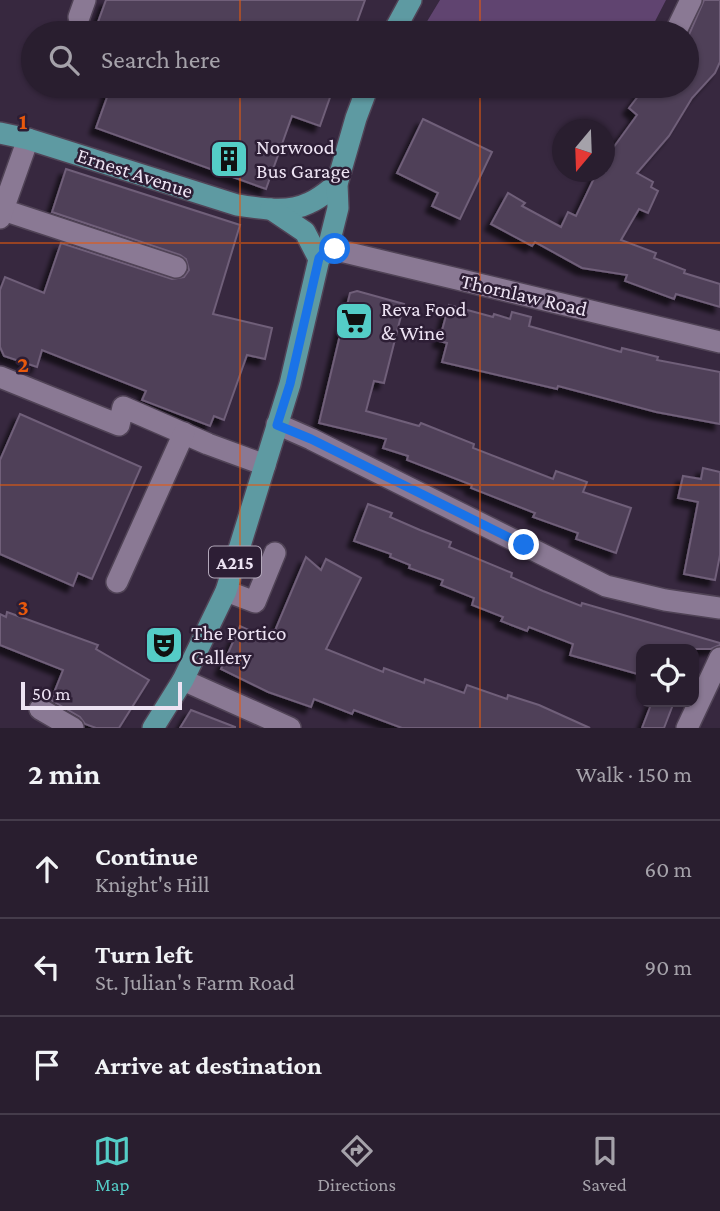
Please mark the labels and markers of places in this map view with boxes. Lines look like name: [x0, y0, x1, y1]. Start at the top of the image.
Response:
place label: Norwood Bus Garage: [256, 135, 350, 183]
building icon: Norwood Bus Garage: [208, 138, 250, 180]
place label: Reva Food & Wine: [381, 297, 467, 345]
supermarket icon: Reva Food & Wine: [333, 300, 375, 342]
place label: The Portico Gallery: [191, 621, 286, 669]
theatre icon: The Portico Gallery: [143, 624, 185, 666]

